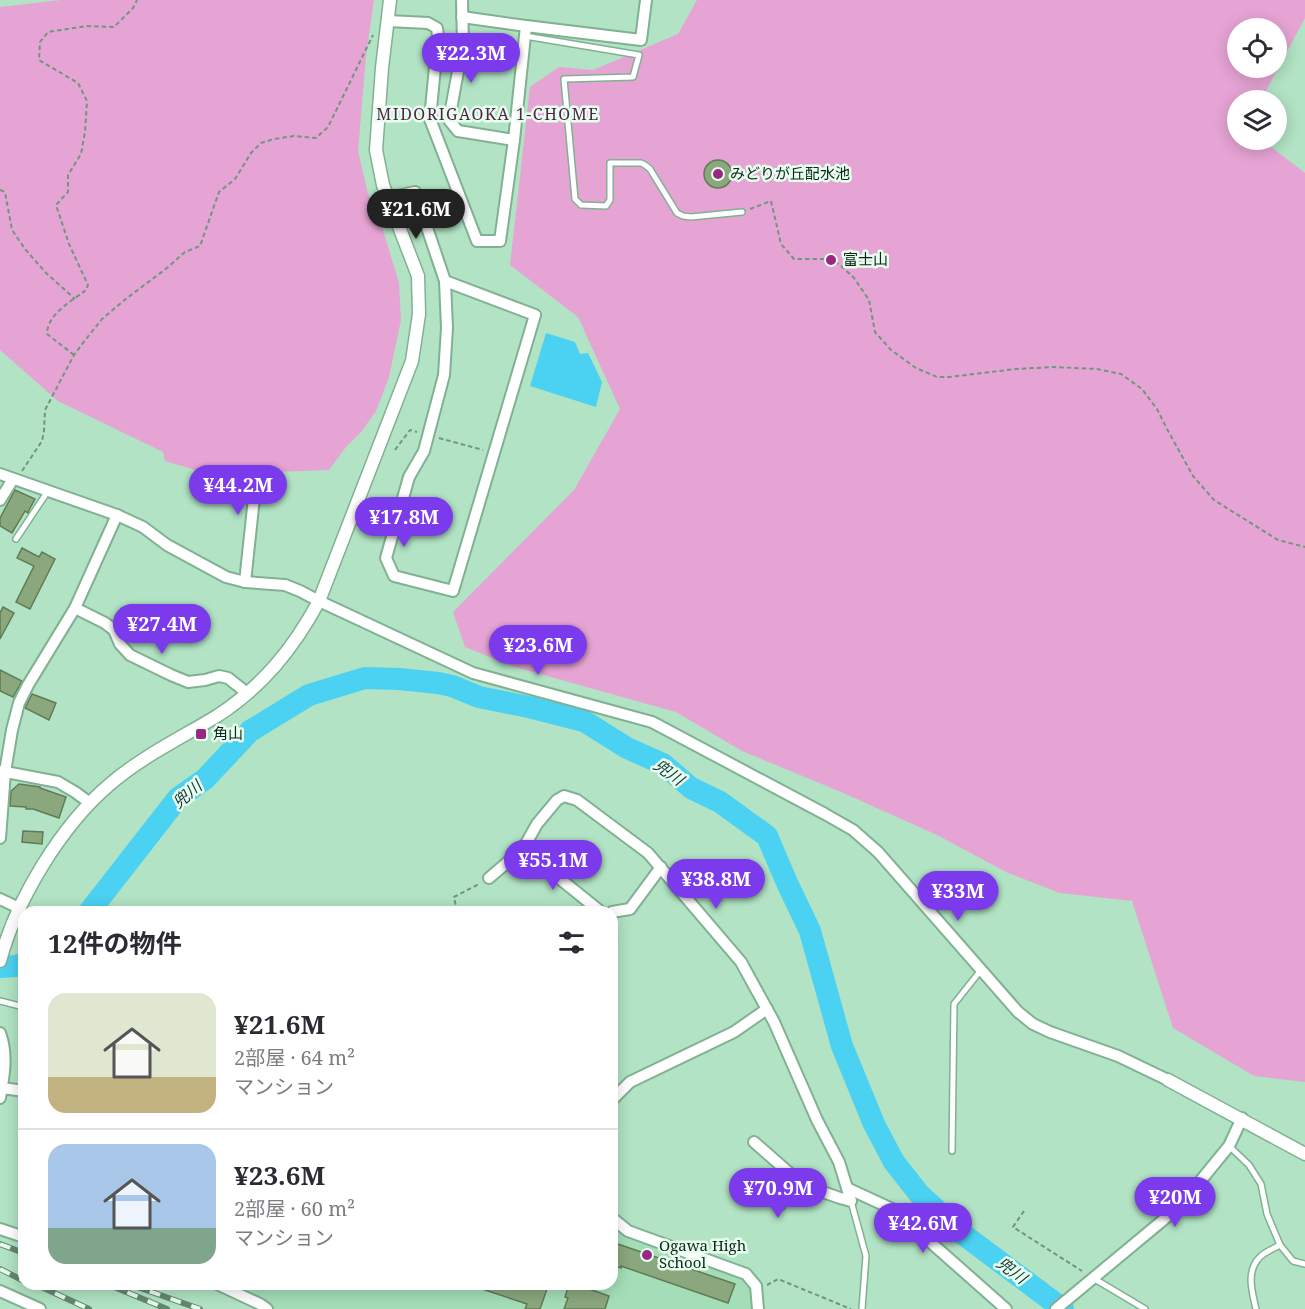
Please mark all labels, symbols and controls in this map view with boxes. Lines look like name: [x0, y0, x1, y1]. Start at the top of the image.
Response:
map controls: [1227, 18, 1287, 150]
button: locate: [1227, 18, 1287, 78]
pin: ¥22.3M: [422, 33, 520, 84]
text: ¥22.3M: [436, 39, 506, 66]
button: layers: [1227, 90, 1287, 150]
district label: MIDORIGAOKA 1-CHOME: [376, 103, 600, 125]
place label: みどりが丘配水池: [730, 163, 850, 183]
marker: みどりが丘配水池: [711, 167, 725, 181]
pin: ¥21.6M: [367, 189, 465, 240]
text: ¥21.6M: [381, 195, 451, 222]
place label: 富士山: [843, 249, 888, 269]
marker: 富士山: [824, 253, 838, 267]
pin: ¥44.2M: [189, 465, 287, 516]
text: ¥44.2M: [203, 471, 273, 498]
pin: ¥17.8M: [355, 497, 453, 548]
text: ¥17.8M: [369, 503, 439, 530]
pin: ¥27.4M: [113, 604, 211, 655]
text: ¥27.4M: [127, 610, 197, 637]
pin: ¥23.6M: [489, 625, 587, 676]
text: ¥23.6M: [503, 631, 573, 658]
place label: 角山: [213, 723, 243, 743]
marker: 角山: [194, 727, 208, 741]
water label: 兜川: [650, 754, 690, 791]
water label: 兜川: [168, 774, 208, 813]
pin: ¥55.1M: [504, 840, 602, 891]
text: ¥55.1M: [518, 846, 588, 873]
pin: ¥38.8M: [667, 859, 765, 910]
text: ¥38.8M: [681, 865, 751, 892]
pin: ¥33M: [922, 871, 994, 922]
text: ¥33M: [932, 877, 984, 904]
text: 12件の物件: [48, 925, 181, 961]
icon: filters: [555, 926, 588, 959]
text: ¥21.6M: [234, 1006, 325, 1042]
icon: home: [96, 1017, 168, 1089]
text: 2部屋 · 64 m²: [234, 1044, 355, 1071]
text: マンション: [234, 1073, 334, 1100]
text: ¥23.6M: [234, 1157, 325, 1193]
icon: home: [96, 1168, 168, 1240]
pin: ¥70.9M: [729, 1168, 827, 1219]
text: ¥70.9M: [743, 1174, 813, 1201]
pin: ¥20M: [1139, 1177, 1211, 1228]
text: ¥20M: [1149, 1183, 1201, 1210]
text: 2部屋 · 60 m²: [234, 1195, 355, 1222]
pin: ¥42.6M: [874, 1203, 972, 1254]
text: ¥42.6M: [888, 1209, 958, 1236]
text: マンション: [234, 1224, 334, 1251]
place label: Ogawa High School: [659, 1235, 747, 1272]
marker: Ogawa High School: [640, 1248, 654, 1262]
water label: 兜川: [993, 1252, 1033, 1290]

